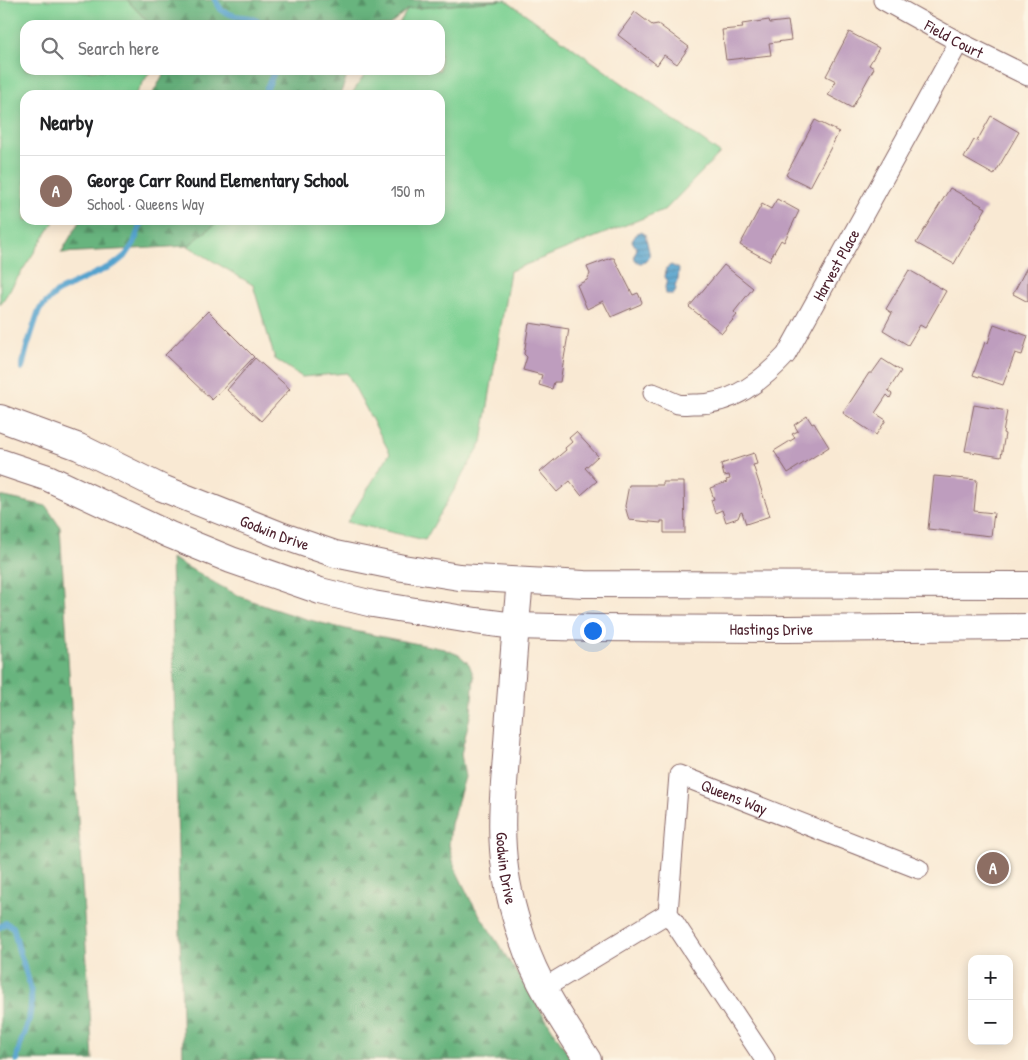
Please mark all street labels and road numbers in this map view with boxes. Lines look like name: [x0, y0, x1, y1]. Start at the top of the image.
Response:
street label: Field Court: [920, 14, 988, 64]
street label: Harvest Place: [807, 224, 865, 305]
street label: Godwin Drive: [237, 509, 313, 556]
street label: Hastings Drive: [729, 618, 814, 640]
street label: Queens Way: [698, 774, 771, 820]
street label: Godwin Drive: [491, 832, 523, 907]

